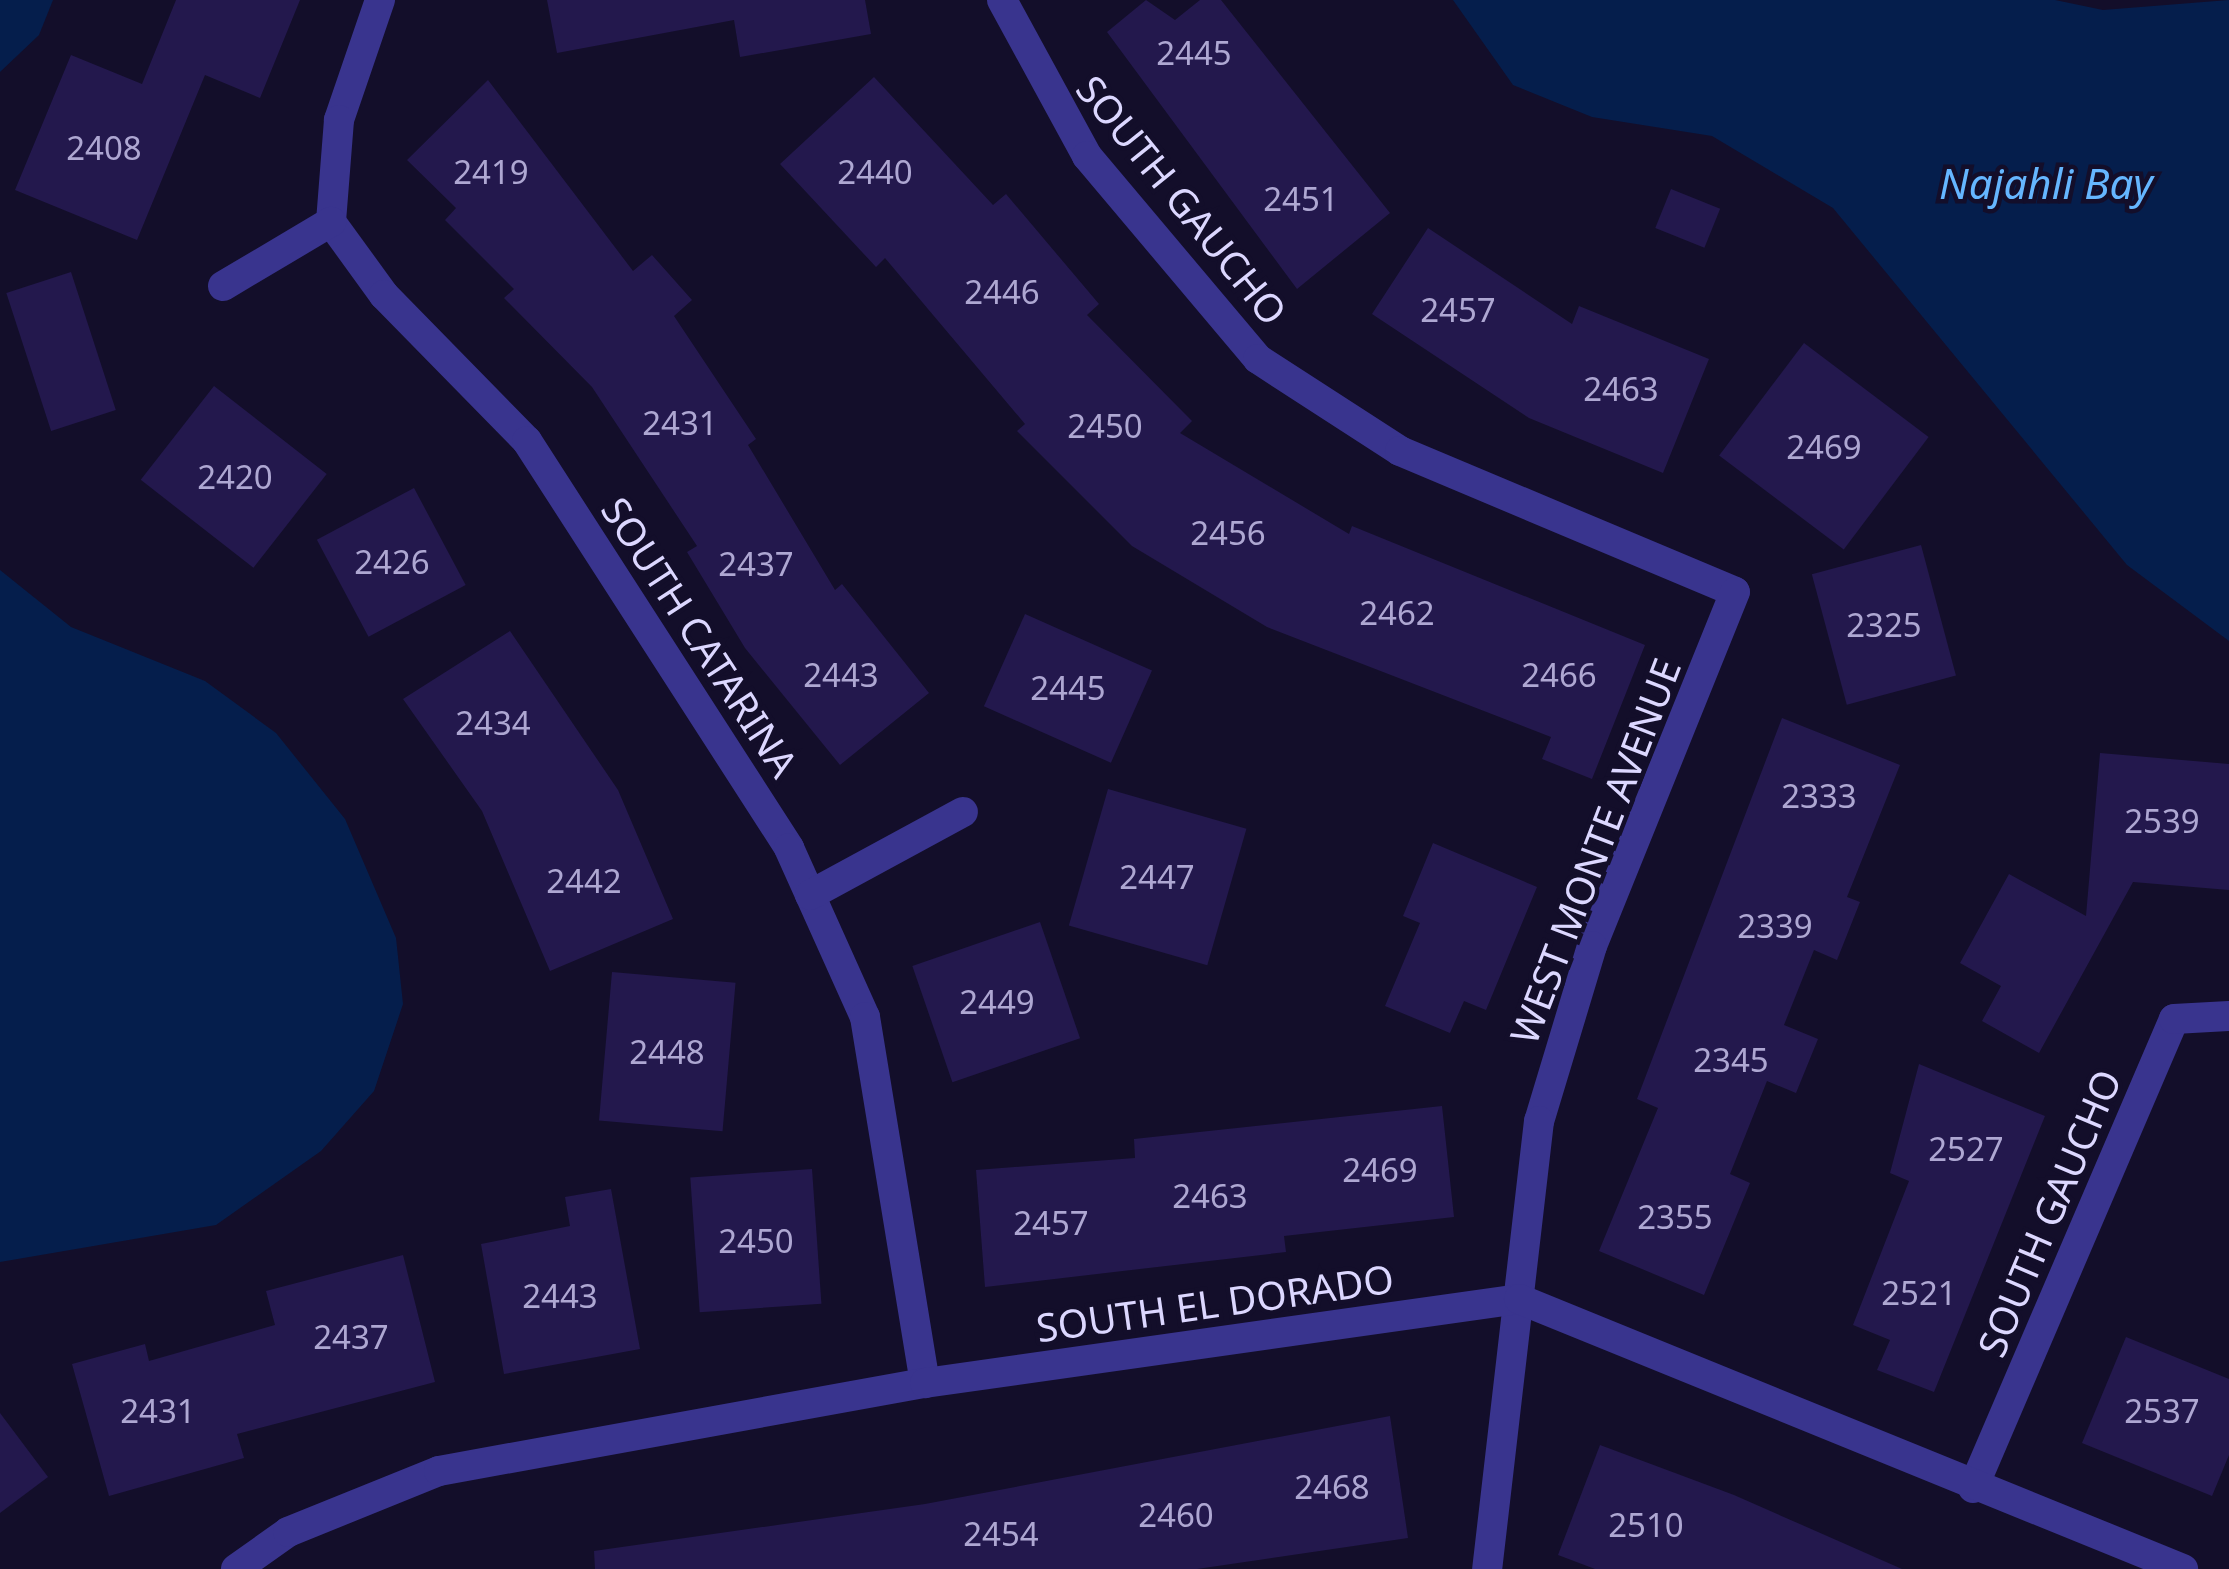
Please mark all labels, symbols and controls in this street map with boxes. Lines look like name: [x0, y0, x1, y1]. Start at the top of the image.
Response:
house number: 2445: [1156, 33, 1232, 73]
street label: SOUTH GAUCHO: [1067, 66, 1297, 334]
house number: 2408: [66, 128, 142, 168]
house number: 2419: [453, 152, 529, 192]
house number: 2440: [837, 152, 913, 192]
water label: Najahli Bay: [1939, 158, 2153, 208]
house number: 2451: [1263, 179, 1339, 219]
house number: 2446: [964, 272, 1040, 312]
house number: 2457: [1420, 290, 1496, 330]
house number: 2463: [1583, 369, 1659, 409]
house number: 2431: [642, 403, 718, 443]
house number: 2450: [1067, 406, 1143, 446]
house number: 2469: [1786, 427, 1862, 467]
house number: 2420: [197, 457, 273, 497]
street label: SOUTH CATARINA: [592, 488, 808, 786]
house number: 2456: [1190, 513, 1266, 553]
house number: 2426: [354, 542, 430, 582]
house number: 2437: [718, 544, 794, 584]
house number: 2462: [1359, 593, 1435, 633]
house number: 2325: [1846, 605, 1922, 645]
street label: WEST MONTE AVENUE: [1500, 652, 1690, 1050]
house number: 2443: [803, 655, 879, 695]
house number: 2466: [1521, 655, 1597, 695]
house number: 2445: [1030, 668, 1106, 708]
house number: 2434: [455, 703, 531, 743]
house number: 2333: [1781, 776, 1857, 816]
house number: 2539: [2124, 801, 2200, 841]
house number: 2447: [1119, 857, 1195, 897]
house number: 2442: [546, 861, 622, 901]
house number: 2339: [1737, 906, 1813, 946]
house number: 2449: [959, 982, 1035, 1022]
house number: 2448: [629, 1032, 705, 1072]
house number: 2345: [1693, 1040, 1769, 1080]
street label: SOUTH GAUCHO: [1967, 1063, 2131, 1363]
house number: 2527: [1928, 1129, 2004, 1169]
house number: 2469: [1342, 1150, 1418, 1190]
house number: 2463: [1172, 1176, 1248, 1216]
house number: 2355: [1637, 1197, 1713, 1237]
house number: 2457: [1013, 1203, 1089, 1243]
house number: 2450: [718, 1221, 794, 1261]
street label: SOUTH EL DORADO: [1033, 1255, 1397, 1351]
house number: 2521: [1881, 1273, 1957, 1313]
house number: 2443: [522, 1276, 598, 1316]
house number: 2437: [313, 1317, 389, 1357]
house number: 2431: [120, 1391, 196, 1431]
house number: 2537: [2124, 1391, 2200, 1431]
house number: 2468: [1294, 1467, 1370, 1507]
house number: 2460: [1138, 1495, 1214, 1535]
house number: 2510: [1608, 1505, 1684, 1545]
house number: 2454: [963, 1514, 1039, 1554]

